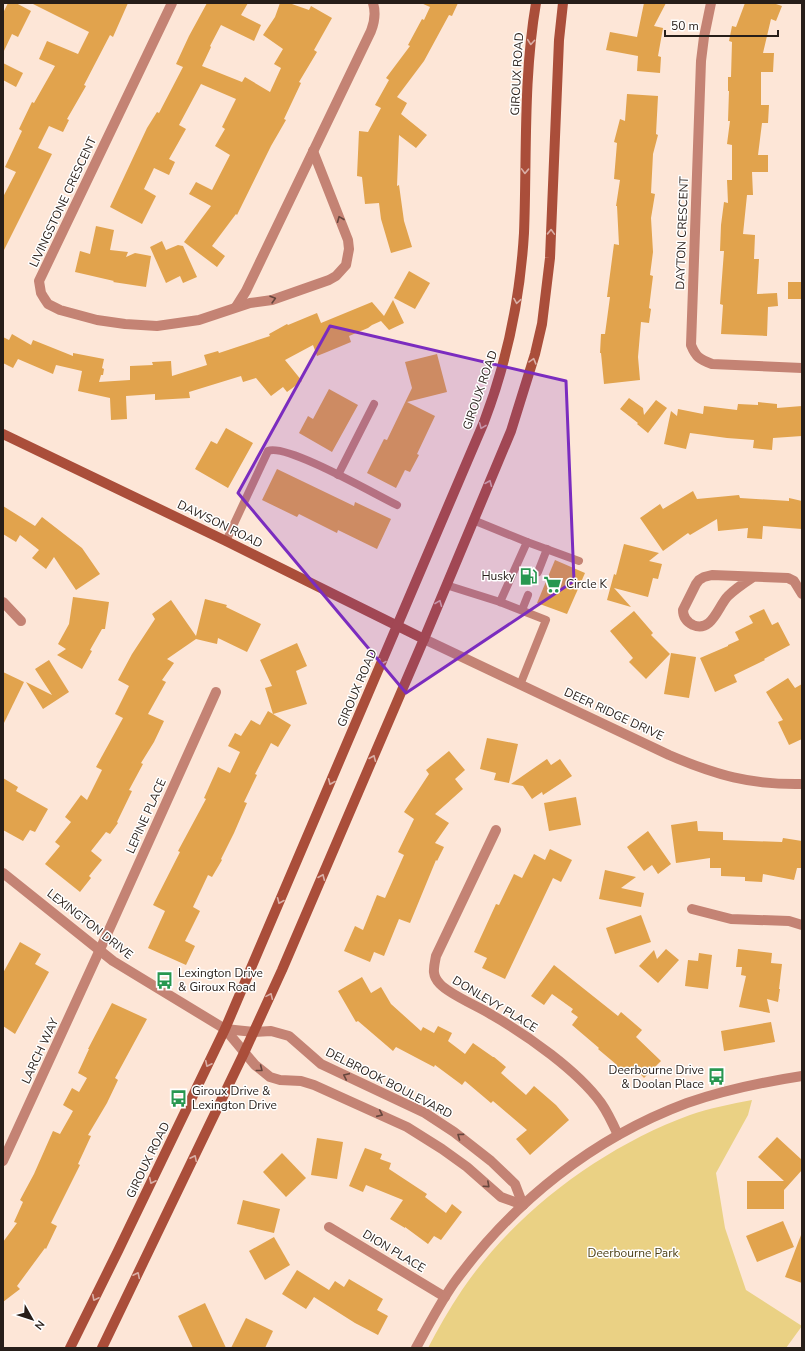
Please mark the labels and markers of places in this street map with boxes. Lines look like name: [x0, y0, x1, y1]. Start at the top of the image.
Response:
fuel station icon: Husky: [518, 566, 538, 586]
place label: Husky: [481, 568, 516, 584]
supermarket icon: Circle K: [543, 574, 563, 594]
place label: Circle K: [566, 576, 608, 592]
place label: Lexington Drive & Giroux Road: [178, 965, 263, 995]
bus stop icon: Lexington Drive & Giroux Road: [155, 970, 175, 990]
place label: Deerbourne Drive & Doolan Place: [609, 1062, 704, 1092]
bus stop icon: Deerbourne Drive & Doolan Place: [707, 1067, 727, 1087]
place label: Giroux Drive & Lexington Drive: [192, 1083, 277, 1113]
bus stop icon: Giroux Drive & Lexington Drive: [169, 1088, 189, 1108]

